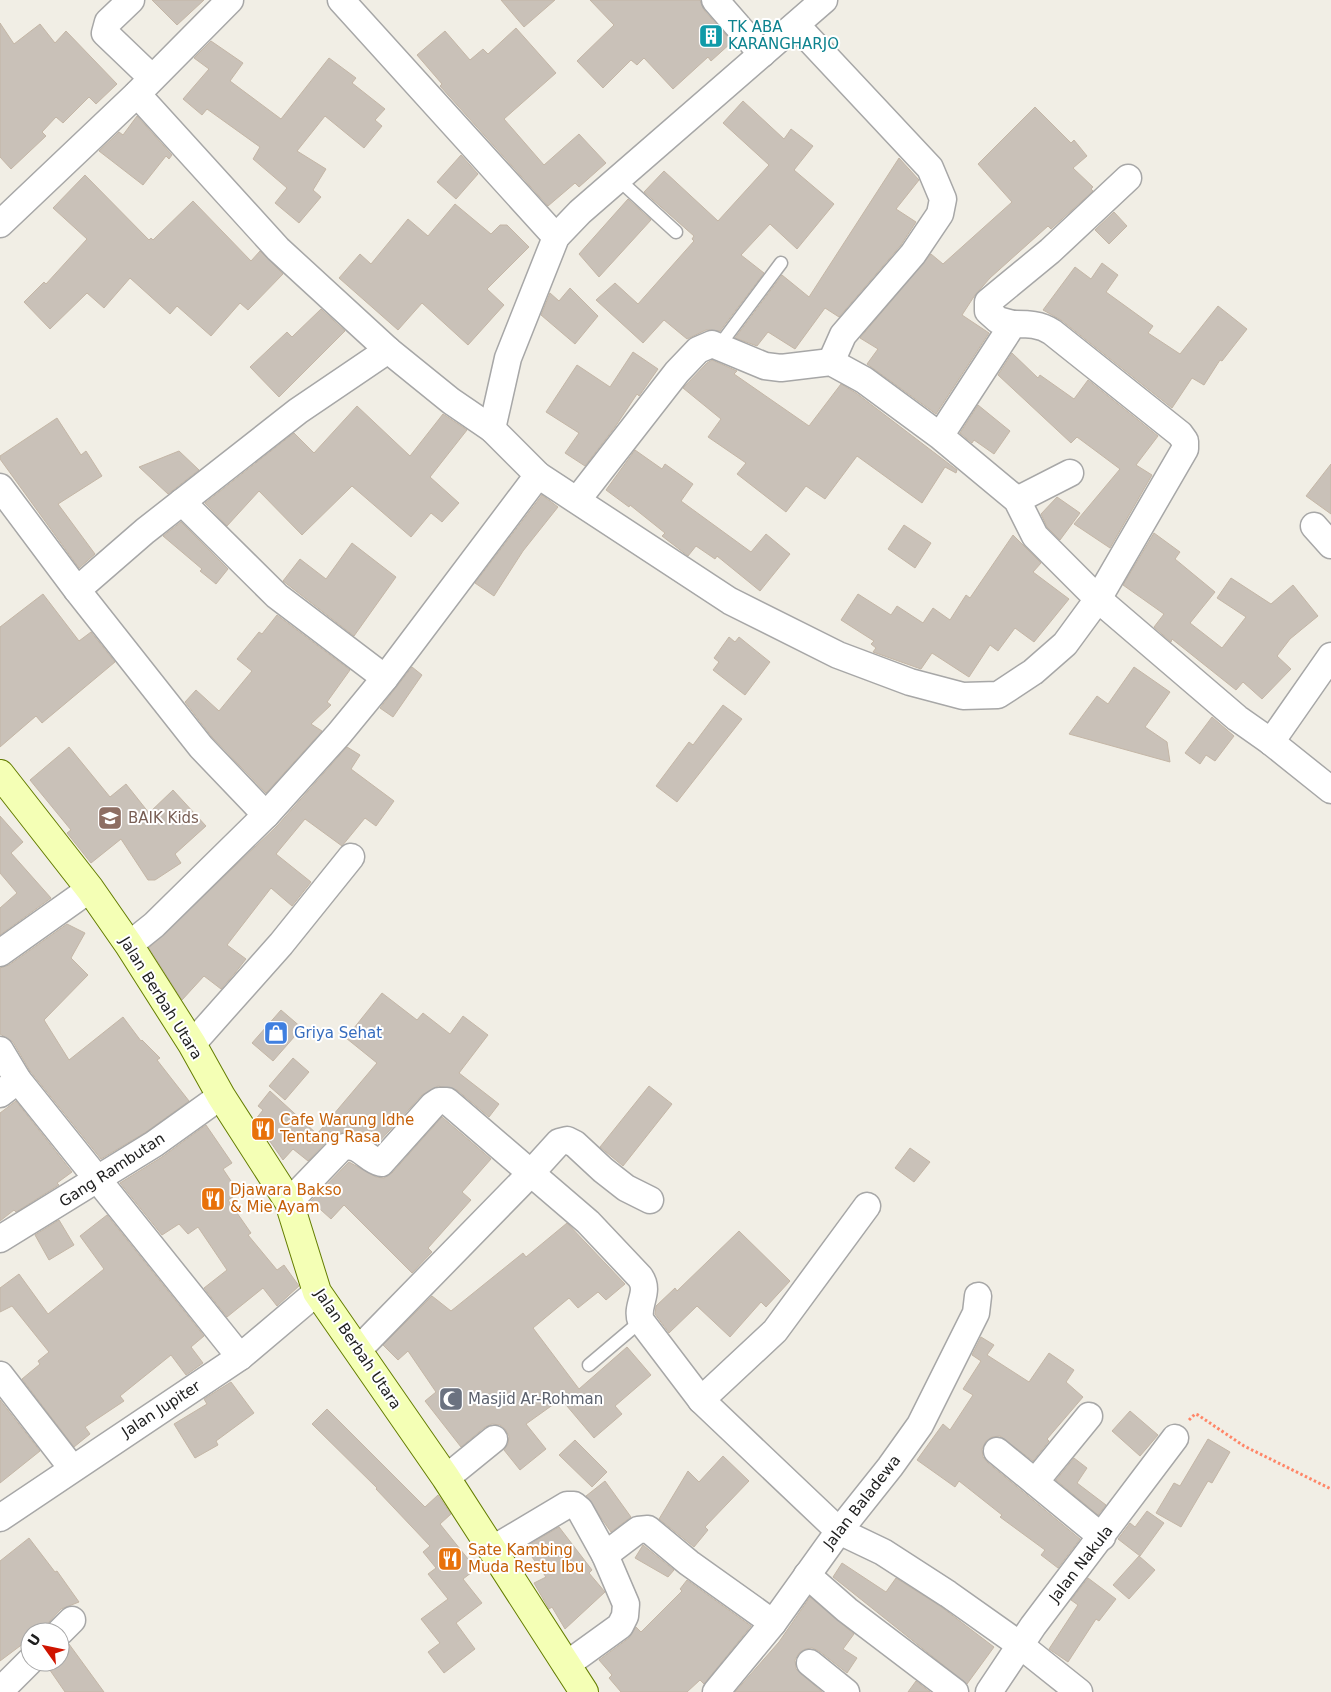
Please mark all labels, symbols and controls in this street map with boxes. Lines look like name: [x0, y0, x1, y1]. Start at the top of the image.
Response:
place label: TK ABA KARANGHARJO: [727, 18, 839, 53]
building icon: TK ABA KARANGHARJO: [698, 23, 724, 49]
school or university icon: BAIK Kids: [97, 805, 123, 831]
place label: BAIK Kids: [128, 809, 199, 827]
street label: Jalan Berbah Utara: [115, 932, 206, 1063]
shop icon: Griya Sehat: [263, 1020, 289, 1046]
place label: Griya Sehat: [294, 1024, 382, 1042]
place label: Cafe Warung Idhe Tentang Rasa: [279, 1111, 414, 1146]
restaurant icon: Cafe Warung Idhe Tentang Rasa: [250, 1116, 276, 1142]
street label: Gang Rambutan: [56, 1129, 168, 1211]
place label: Djawara Bakso & Mie Ayam: [230, 1181, 342, 1216]
restaurant icon: Djawara Bakso & Mie Ayam: [200, 1186, 226, 1212]
street label: Jalan Berbah Utara: [310, 1285, 405, 1413]
street label: Jalan Jupiter: [117, 1376, 204, 1442]
mosque icon: Masjid Ar-Rohman: [438, 1386, 464, 1412]
place label: Masjid Ar-Rohman: [468, 1390, 603, 1408]
street label: Jalan Baladewa: [819, 1451, 904, 1553]
street label: Jalan Nakula: [1045, 1522, 1117, 1607]
place label: Sate Kambing Muda Restu Ibu: [468, 1541, 584, 1576]
restaurant icon: Sate Kambing Muda Restu Ibu: [437, 1546, 463, 1572]
north arrow: [20, 1622, 70, 1672]
text: U: [24, 1631, 44, 1649]

